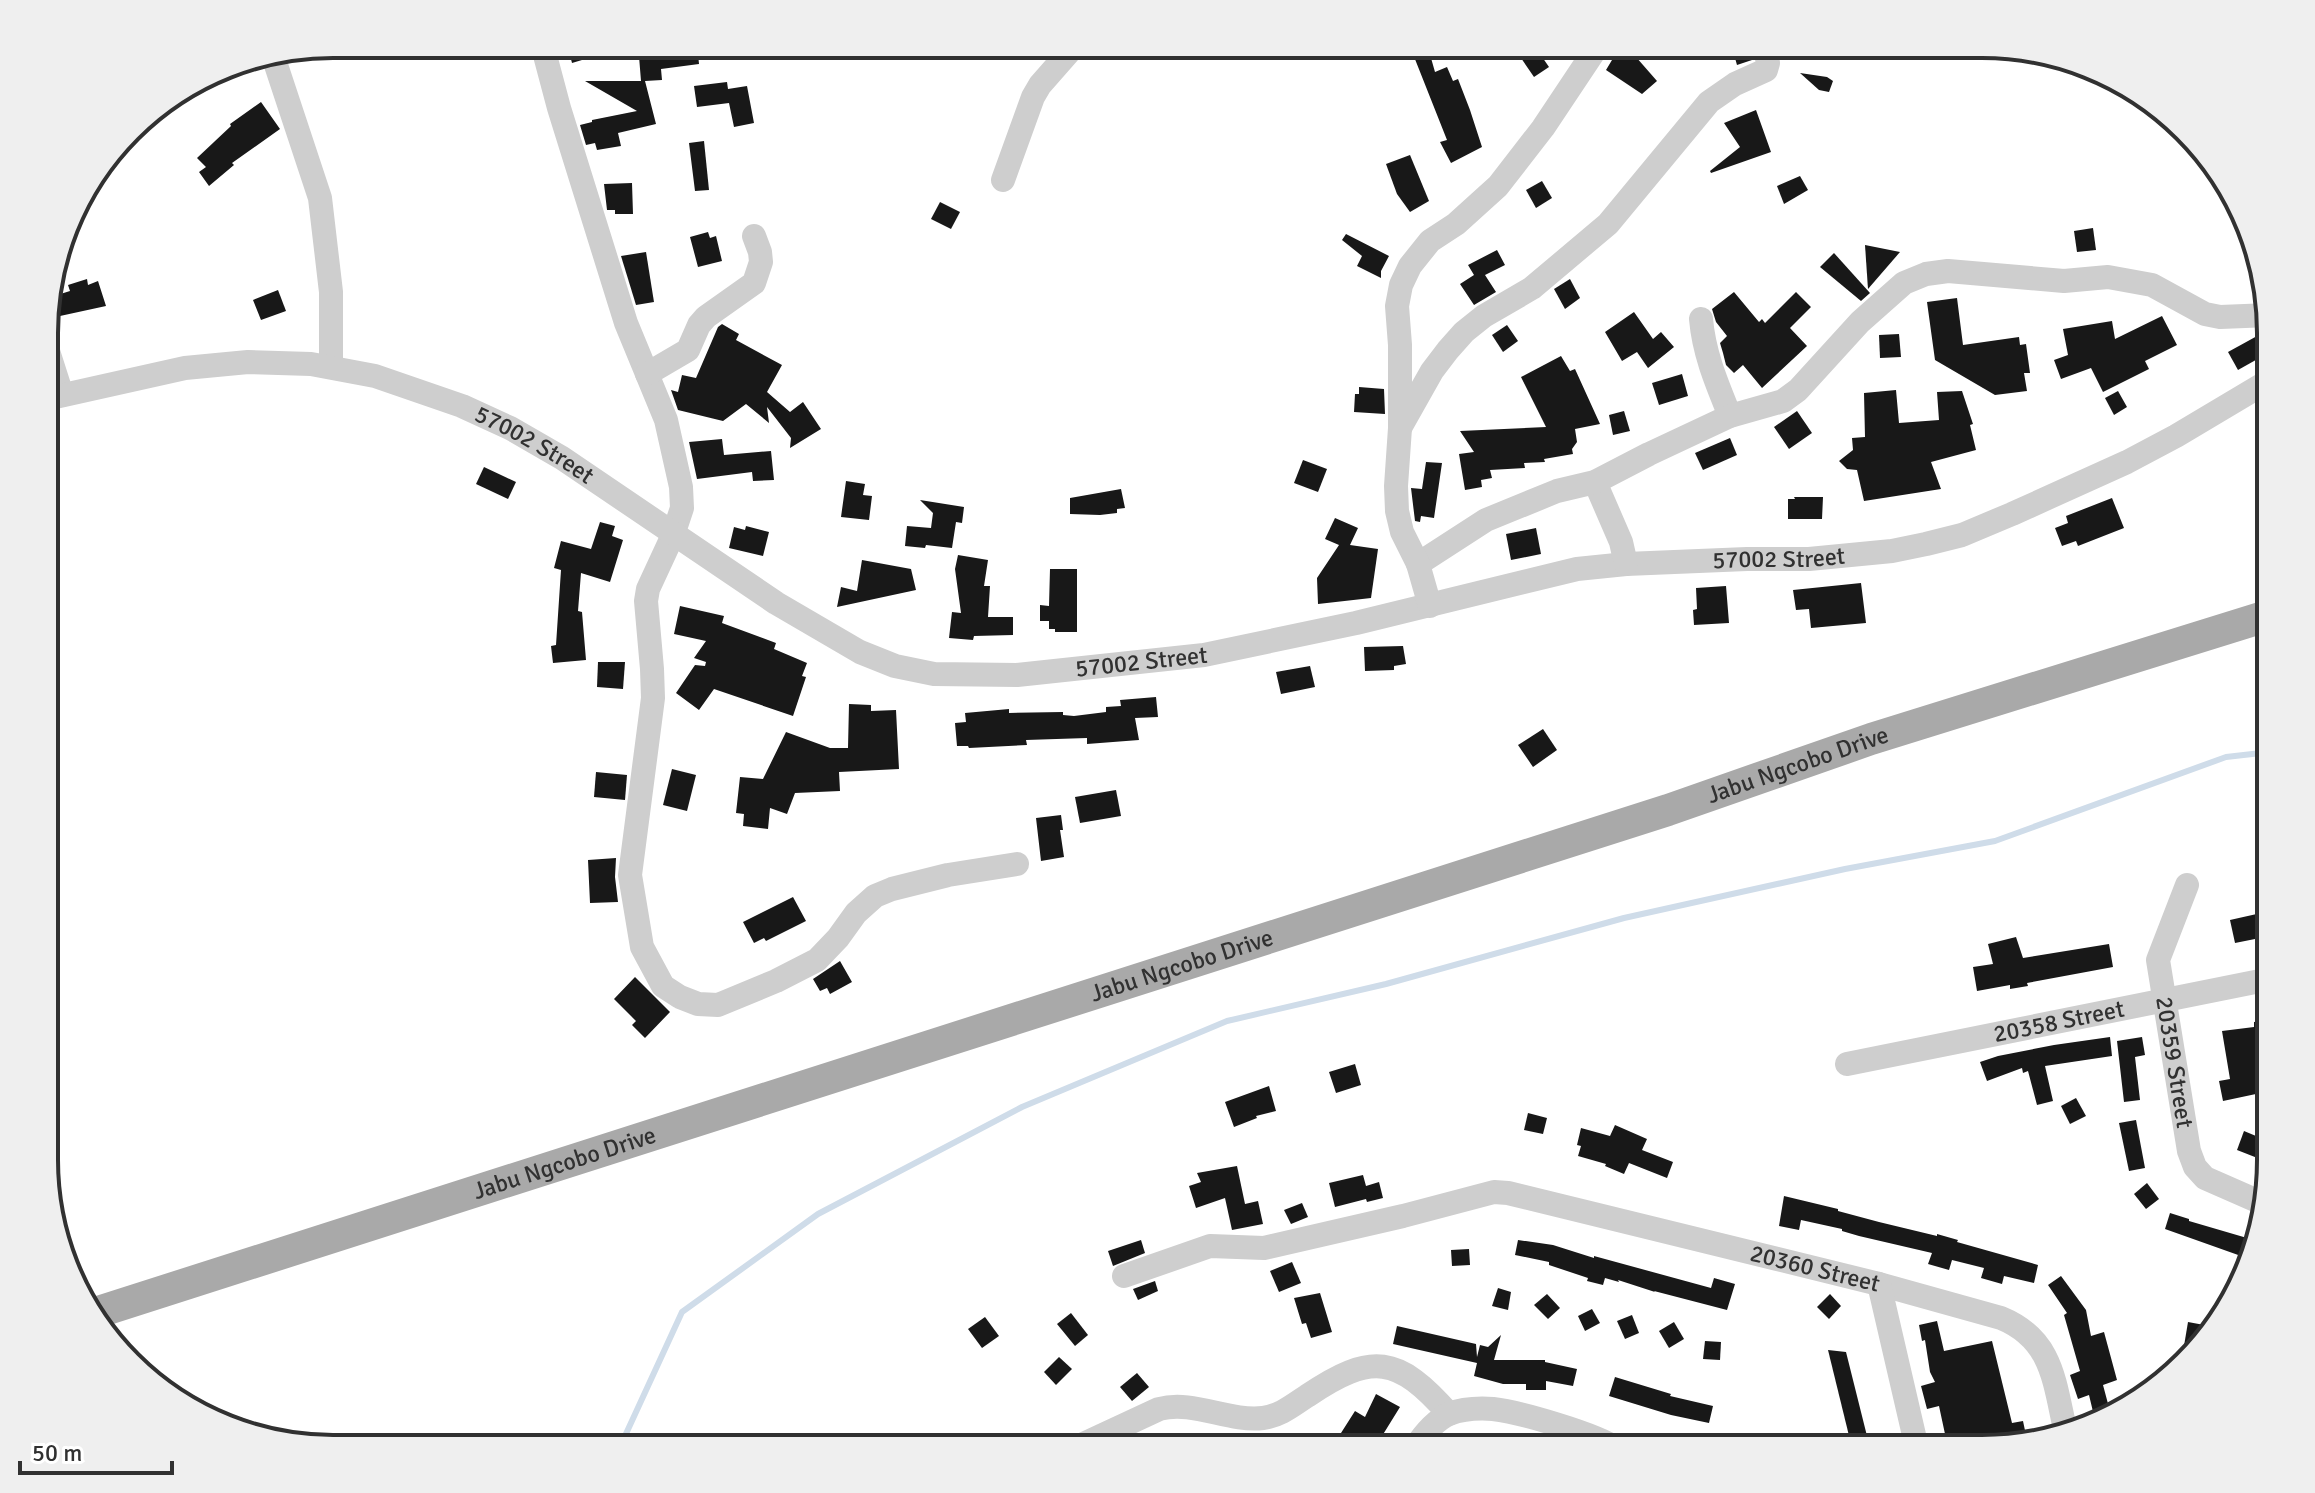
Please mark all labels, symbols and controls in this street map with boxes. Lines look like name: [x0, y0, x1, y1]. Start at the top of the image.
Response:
street label: 57002 Street: [470, 399, 600, 490]
street label: 57002 Street: [1712, 541, 1846, 575]
street label: 57002 Street: [1074, 640, 1209, 684]
street label: Jabu Ngcobo Drive: [1703, 720, 1892, 810]
street label: Jabu Ngcobo Drive: [1086, 922, 1277, 1009]
street label: 20358 Street: [1991, 994, 2127, 1049]
street label: 20359 Street: [2149, 994, 2200, 1130]
street label: Jabu Ngcobo Drive: [469, 1120, 660, 1206]
street label: 20360 Street: [1747, 1238, 1883, 1299]
scale bar: [20, 1425, 172, 1475]
text: 50 m: [32, 1438, 82, 1468]

